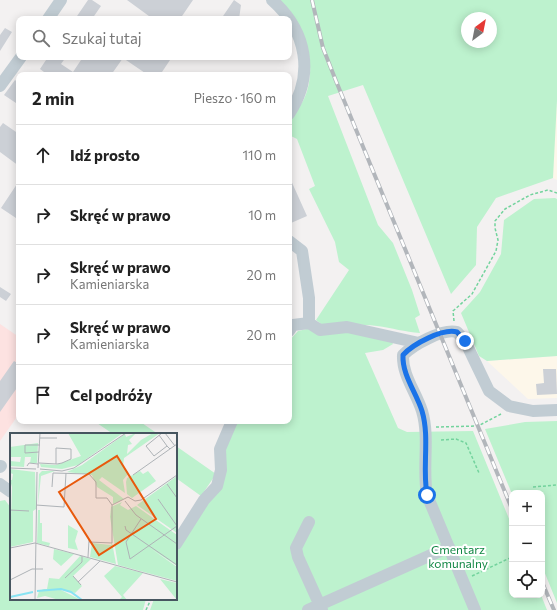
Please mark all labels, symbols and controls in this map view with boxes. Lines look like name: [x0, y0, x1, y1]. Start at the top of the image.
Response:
north arrow: [461, 12, 497, 48]
search box: [16, 16, 292, 60]
icon: search: [30, 27, 52, 49]
text: Szukaj tutaj: [62, 29, 142, 47]
text: 2 min: [32, 88, 74, 109]
text: Pieszo · 160 m: [194, 90, 276, 106]
icon: ahead: [32, 144, 54, 166]
text: Idź prosto: [70, 146, 140, 164]
text: 110 m: [243, 147, 276, 163]
icon: right: [32, 204, 54, 226]
text: Skręć w prawo: [70, 206, 171, 224]
text: 10 m: [248, 207, 276, 223]
text: Skręć w prawo: [70, 258, 171, 276]
icon: right: [32, 264, 54, 286]
text: 20 m: [247, 267, 276, 283]
text: Kamieniarska: [70, 276, 149, 292]
text: Skręć w prawo: [70, 318, 171, 336]
icon: right: [32, 324, 54, 346]
text: 20 m: [247, 327, 276, 343]
route end: [456, 332, 474, 350]
text: Kamieniarska: [70, 336, 149, 352]
icon: arrive: [32, 384, 54, 406]
text: Cel podróży: [70, 386, 153, 404]
inset map: [10, 433, 177, 600]
route start: [418, 486, 436, 504]
map controls: [509, 490, 545, 598]
button: +: [509, 490, 545, 526]
button: −: [509, 526, 545, 562]
park label: Cmentarz komunalny: [428, 542, 488, 570]
button: locate: [509, 562, 545, 598]

